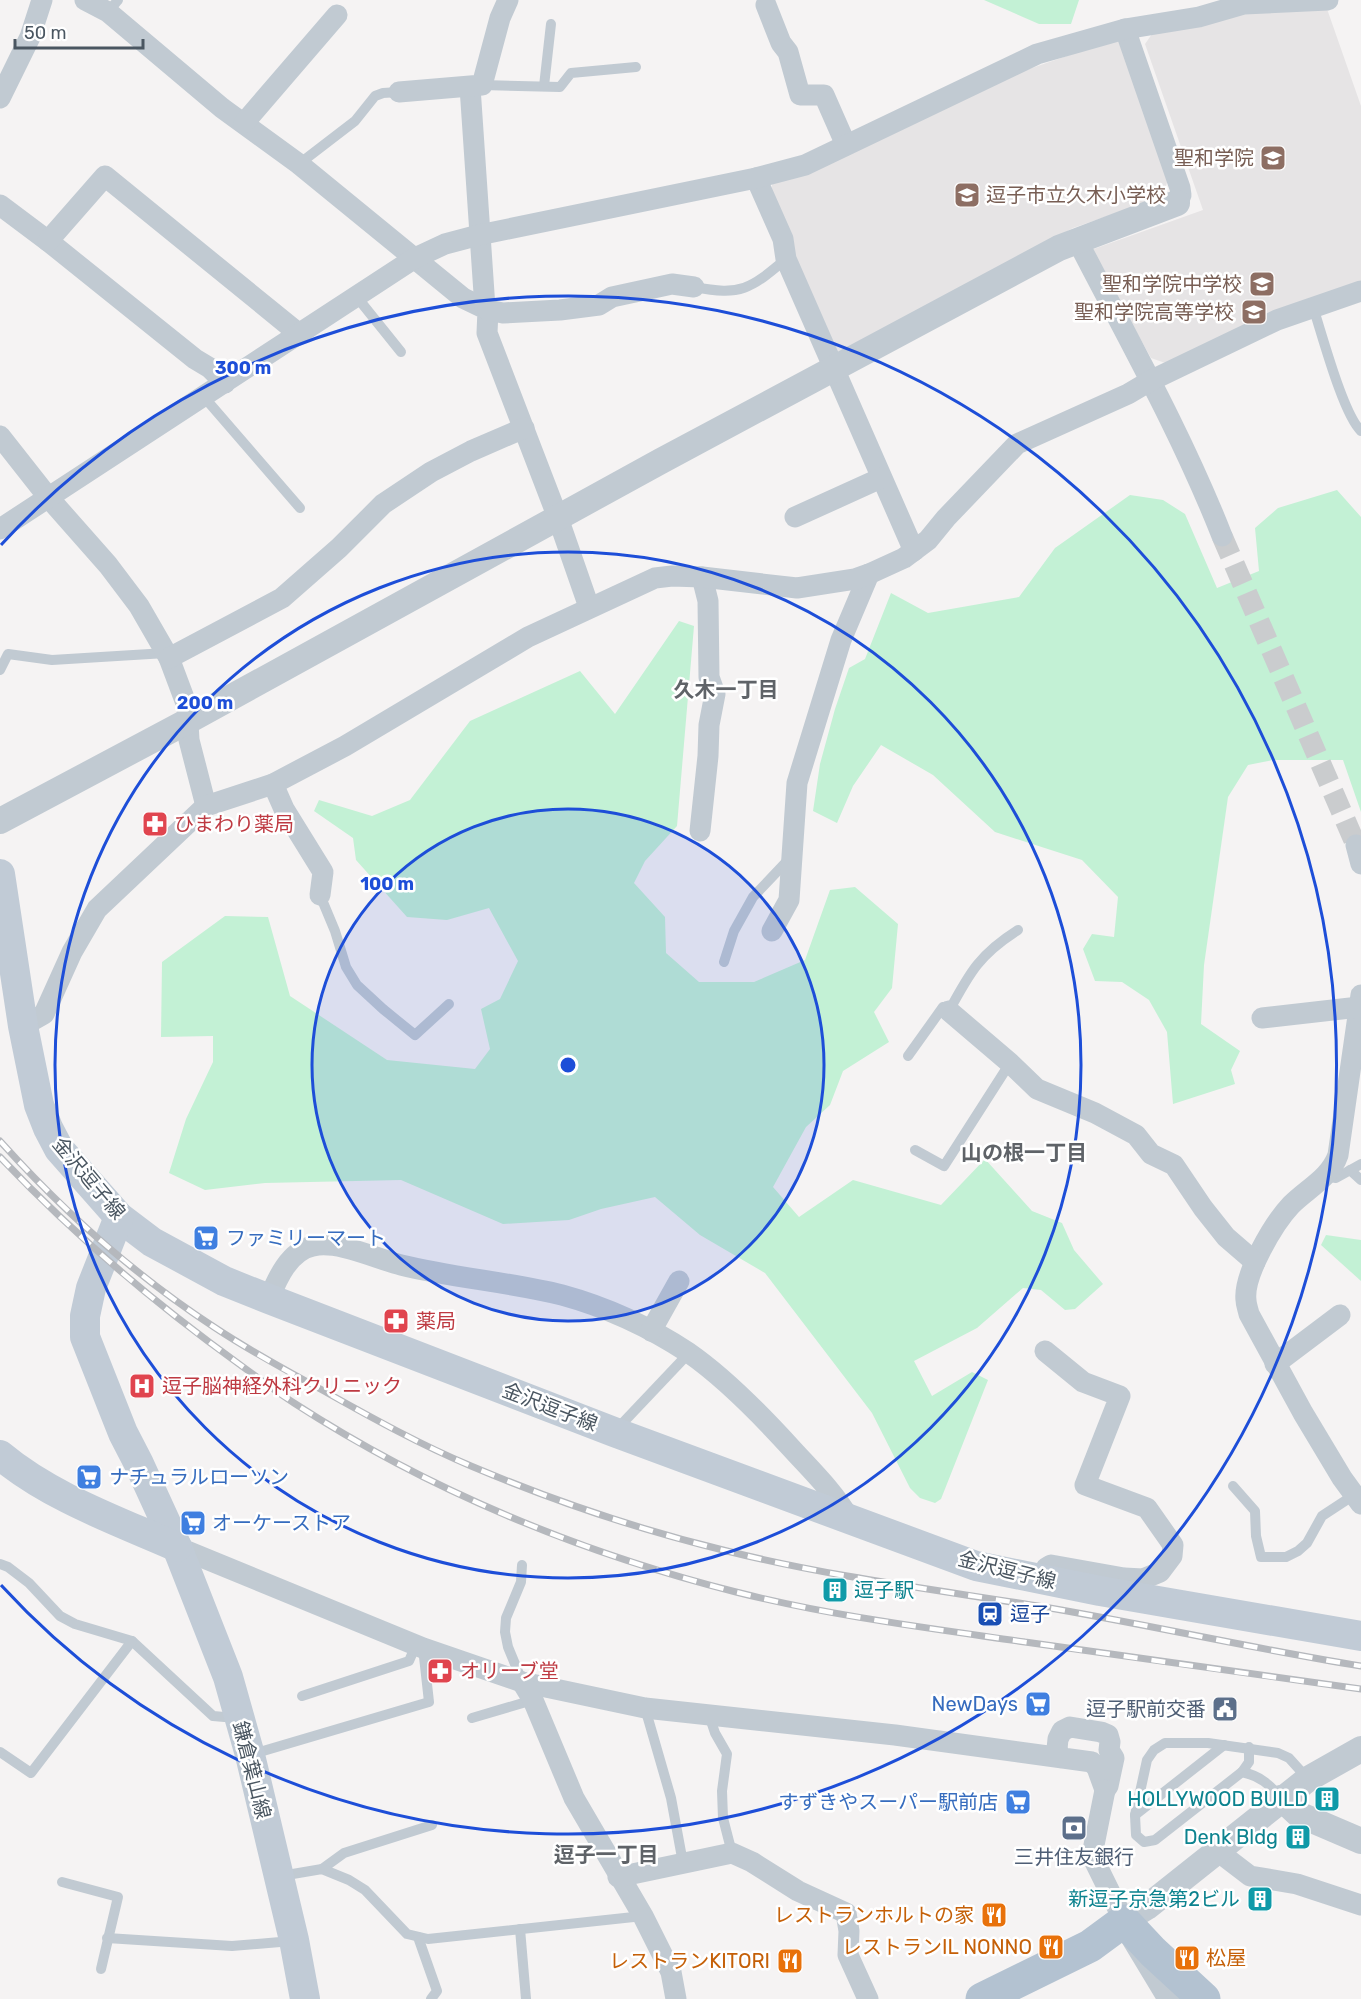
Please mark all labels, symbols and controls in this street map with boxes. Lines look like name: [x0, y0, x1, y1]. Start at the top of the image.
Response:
scale bar: [15, 12, 142, 50]
text: 50 m: [24, 22, 67, 44]
school or university icon: 聖和学院: [1258, 143, 1288, 173]
place label: 聖和学院: [1174, 146, 1254, 170]
school or university icon: 逗子市立久木小学校: [952, 180, 982, 210]
place label: 逗子市立久木小学校: [986, 183, 1166, 207]
school or university icon: 聖和学院中学校: [1247, 269, 1277, 299]
place label: 聖和学院中学校: [1102, 272, 1242, 296]
school or university icon: 聖和学院高等学校: [1239, 297, 1269, 327]
place label: 聖和学院高等学校: [1074, 300, 1234, 324]
text: 300 m: [215, 357, 271, 379]
district label: 久木一丁目: [674, 677, 779, 702]
text: 200 m: [177, 692, 233, 714]
pharmacy icon: ひまわり薬局: [140, 809, 170, 839]
place label: ひまわり薬局: [174, 812, 294, 836]
text: 100 m: [360, 873, 414, 895]
centre of rings: [558, 1055, 578, 1075]
street label: 金沢逗子線: [48, 1132, 130, 1224]
district label: 山の根一丁目: [961, 1140, 1087, 1165]
supermarket icon: ファミリーマート: [191, 1223, 221, 1253]
place label: ファミリーマート: [226, 1226, 386, 1250]
pharmacy icon: 薬局: [381, 1306, 411, 1336]
place label: 薬局: [416, 1309, 456, 1333]
hospital icon: 逗子脳神経外科クリニック: [127, 1371, 157, 1401]
place label: 逗子脳神経外科クリニック: [162, 1374, 402, 1398]
street label: 金沢逗子線: [499, 1378, 601, 1436]
supermarket icon: ナチュラルローソン: [74, 1462, 104, 1492]
place label: ナチュラルローソン: [109, 1465, 289, 1489]
supermarket icon: オーケーストア: [178, 1508, 208, 1538]
place label: オーケーストア: [212, 1511, 351, 1535]
street label: 金沢逗子線: [956, 1546, 1058, 1594]
building icon: 逗子駅: [820, 1575, 850, 1605]
place label: 逗子駅: [854, 1578, 914, 1602]
station icon: 逗子: [975, 1599, 1005, 1629]
place label: 逗子: [1010, 1602, 1050, 1626]
pharmacy icon: オリーブ堂: [425, 1656, 455, 1686]
place label: オリーブ堂: [460, 1659, 559, 1683]
supermarket icon: NewDays: [1023, 1689, 1053, 1719]
place label: NewDays: [932, 1692, 1018, 1716]
public building icon: 逗子駅前交番: [1210, 1694, 1240, 1724]
place label: 逗子駅前交番: [1086, 1697, 1206, 1721]
street label: 鎌倉葉山線: [228, 1719, 276, 1821]
building icon: HOLLYWOOD BUILD: [1312, 1784, 1342, 1814]
supermarket icon: すずきやスーパー駅前店: [1003, 1787, 1033, 1817]
place label: HOLLYWOOD BUILD: [1127, 1787, 1308, 1811]
place label: すずきやスーパー駅前店: [778, 1790, 998, 1814]
bank icon: 三井住友銀行: [1059, 1813, 1089, 1843]
building icon: Denk Bldg: [1283, 1822, 1313, 1852]
place label: Denk Bldg: [1184, 1825, 1278, 1849]
district label: 逗子一丁目: [554, 1842, 659, 1867]
place label: 三井住友銀行: [1014, 1845, 1134, 1869]
building icon: 新逗子京急第2ビル: [1245, 1884, 1275, 1914]
place label: 新逗子京急第2ビル: [1068, 1887, 1240, 1911]
restaurant icon: レストランホルトの家: [979, 1900, 1009, 1930]
place label: レストランホルトの家: [774, 1903, 974, 1927]
restaurant icon: レストランIL NONNO: [1036, 1932, 1066, 1962]
place label: レストランIL NONNO: [842, 1935, 1032, 1959]
restaurant icon: 松屋: [1172, 1943, 1202, 1973]
restaurant icon: レストランKITORI: [775, 1946, 805, 1976]
place label: 松屋: [1206, 1946, 1246, 1970]
place label: レストランKITORI: [609, 1949, 770, 1973]

